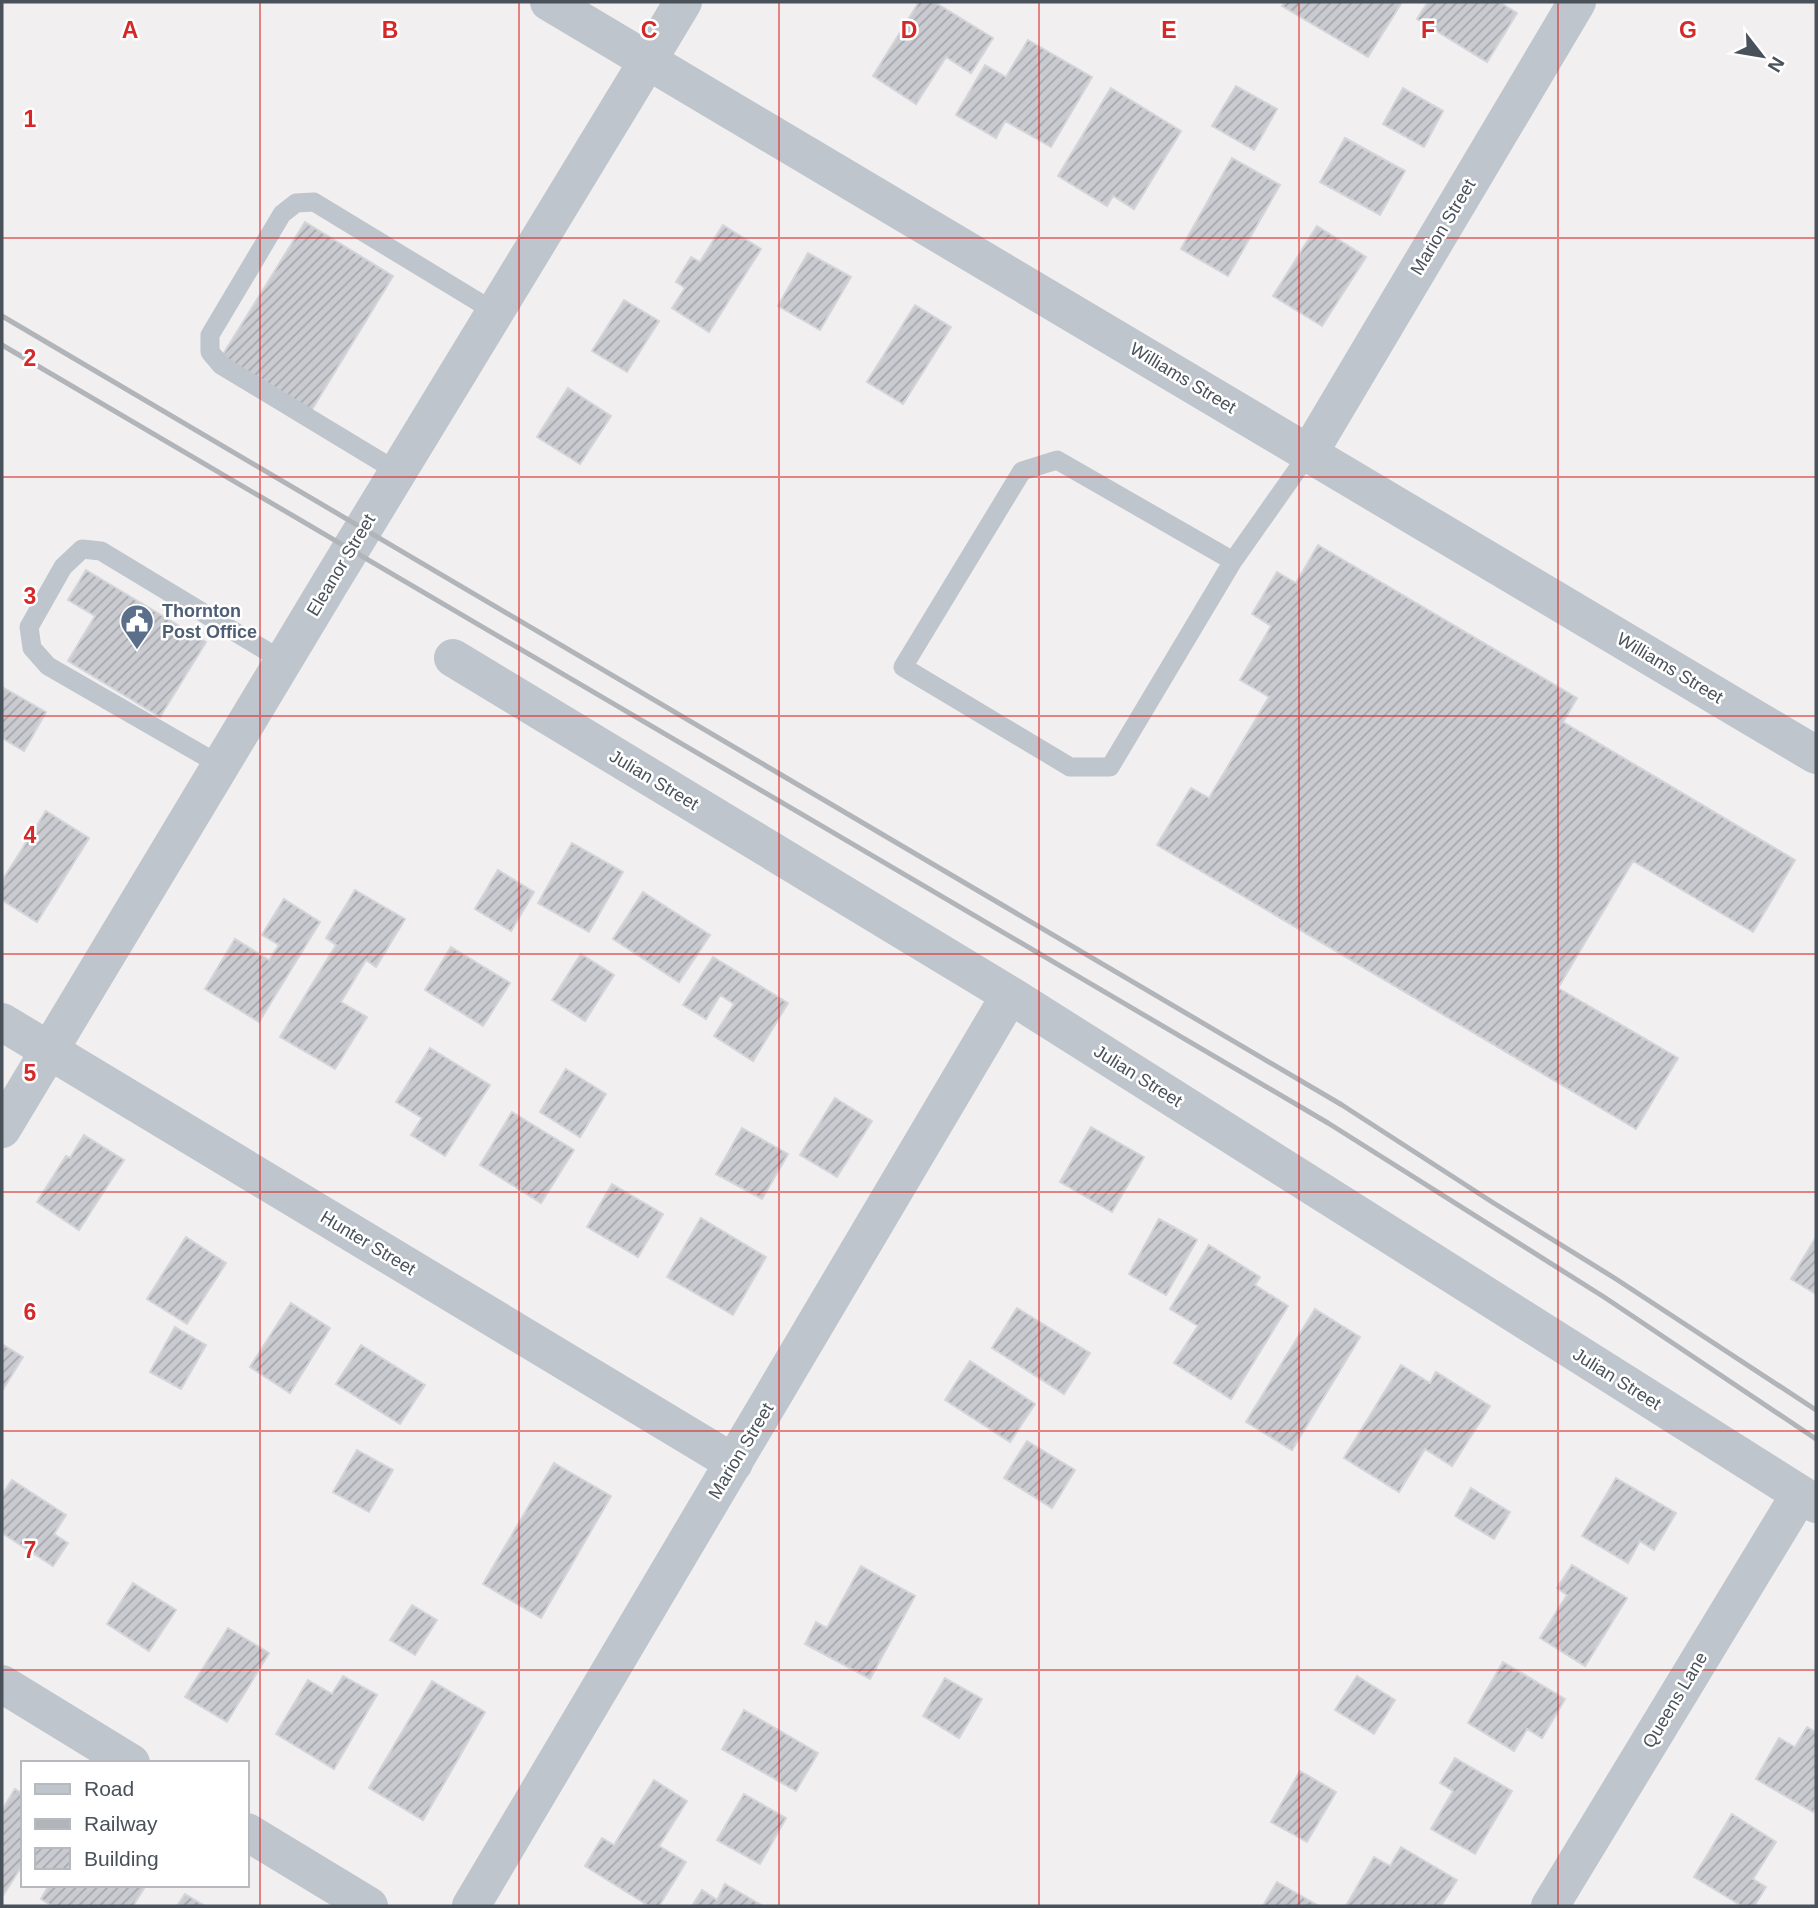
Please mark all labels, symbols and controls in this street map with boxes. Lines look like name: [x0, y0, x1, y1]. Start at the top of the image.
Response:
text: A: [122, 17, 138, 43]
text: B: [382, 17, 398, 43]
text: C: [641, 17, 657, 43]
text: D: [901, 17, 917, 43]
text: E: [1161, 17, 1177, 43]
text: F: [1421, 17, 1435, 43]
text: G: [1679, 17, 1697, 43]
north arrow: [1727, 21, 1797, 91]
text: N: [1764, 53, 1789, 76]
text: 1: [24, 106, 37, 132]
street label: Marion Street: [1407, 176, 1479, 278]
street label: Williams Street: [1126, 339, 1240, 417]
text: 2: [24, 345, 36, 371]
street label: Eleanor Street: [303, 511, 379, 619]
text: 3: [24, 583, 36, 609]
place label: Thornton Post Office: [162, 601, 257, 642]
public building icon: Thornton Post Office: [118, 602, 156, 651]
street label: Williams Street: [1613, 629, 1727, 707]
street label: Julian Street: [606, 746, 702, 814]
text: 4: [24, 822, 37, 848]
street label: Julian Street: [1090, 1041, 1186, 1111]
text: 5: [24, 1060, 37, 1086]
street label: Hunter Street: [317, 1207, 419, 1279]
text: 6: [24, 1299, 36, 1325]
street label: Julian Street: [1569, 1344, 1665, 1414]
street label: Marion Street: [705, 1400, 777, 1502]
text: 7: [24, 1537, 36, 1563]
street label: Queens Lane: [1639, 1649, 1711, 1751]
legend: [21, 1761, 248, 1887]
text: Road: [84, 1777, 134, 1800]
text: Railway: [84, 1812, 158, 1835]
text: Building: [84, 1847, 159, 1870]

